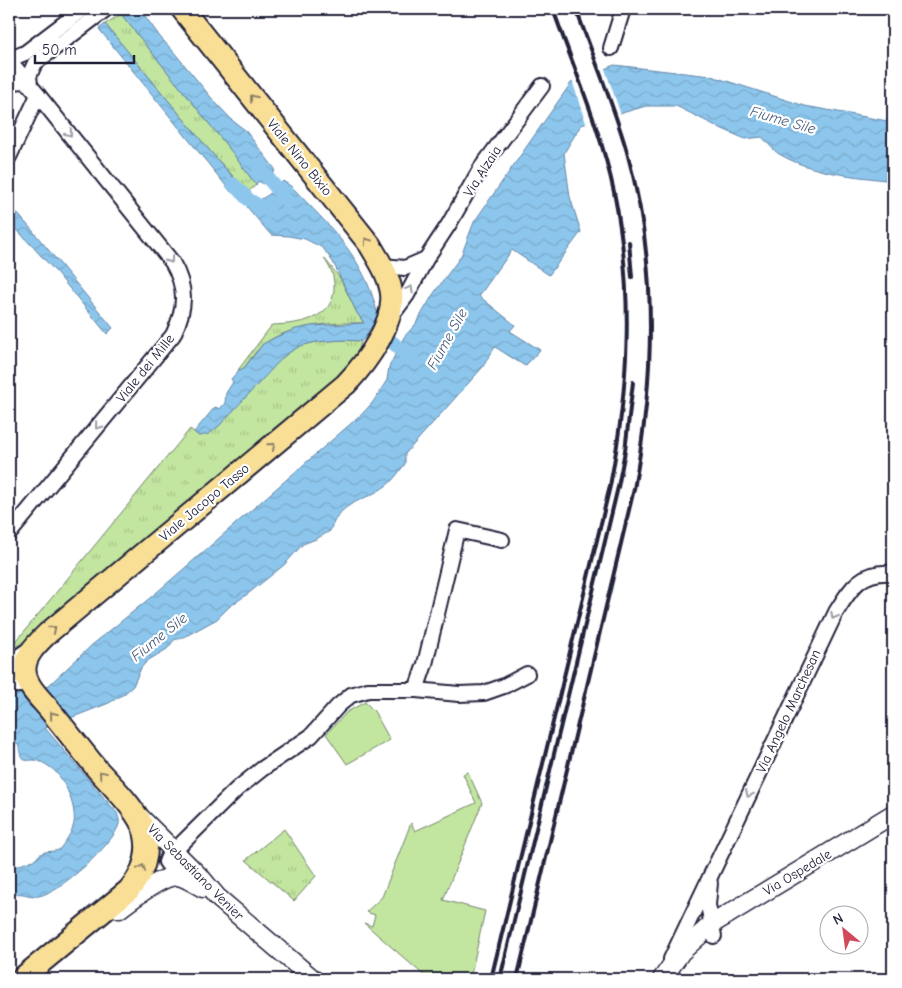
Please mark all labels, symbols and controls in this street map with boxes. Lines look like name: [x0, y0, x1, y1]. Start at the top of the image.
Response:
scale bar: [35, 32, 134, 64]
text: 50 m: [42, 41, 77, 59]
one-way arrow: [251, 95, 259, 104]
water label: Fiume Sile: [748, 102, 818, 138]
street label: Viale Nino Bixio: [263, 115, 336, 199]
one-way arrow: [63, 127, 71, 136]
street label: Via Alzaia: [460, 143, 505, 200]
one-way arrow: [364, 238, 373, 247]
one-way arrow: [164, 254, 173, 264]
one-way arrow: [403, 285, 413, 294]
water label: Fiume Sile: [423, 305, 471, 373]
street label: Viale dei Mille: [113, 331, 178, 406]
one-way arrow: [96, 420, 104, 429]
one-way arrow: [266, 443, 275, 452]
street label: Viale Jacopo Tasso: [156, 460, 253, 545]
water label: Fiume Sile: [127, 609, 191, 665]
one-way arrow: [830, 610, 840, 619]
one-way arrow: [47, 626, 56, 635]
street label: Via Angelo Marchesan: [752, 647, 825, 776]
one-way arrow: [51, 712, 59, 721]
one-way arrow: [99, 770, 108, 779]
one-way arrow: [745, 789, 755, 798]
street label: Via Sebastiano Venier: [144, 821, 248, 924]
street label: Via Ospedale: [760, 845, 834, 899]
one-way arrow: [136, 864, 146, 873]
north arrow: [820, 906, 870, 956]
text: N: [830, 909, 846, 929]

